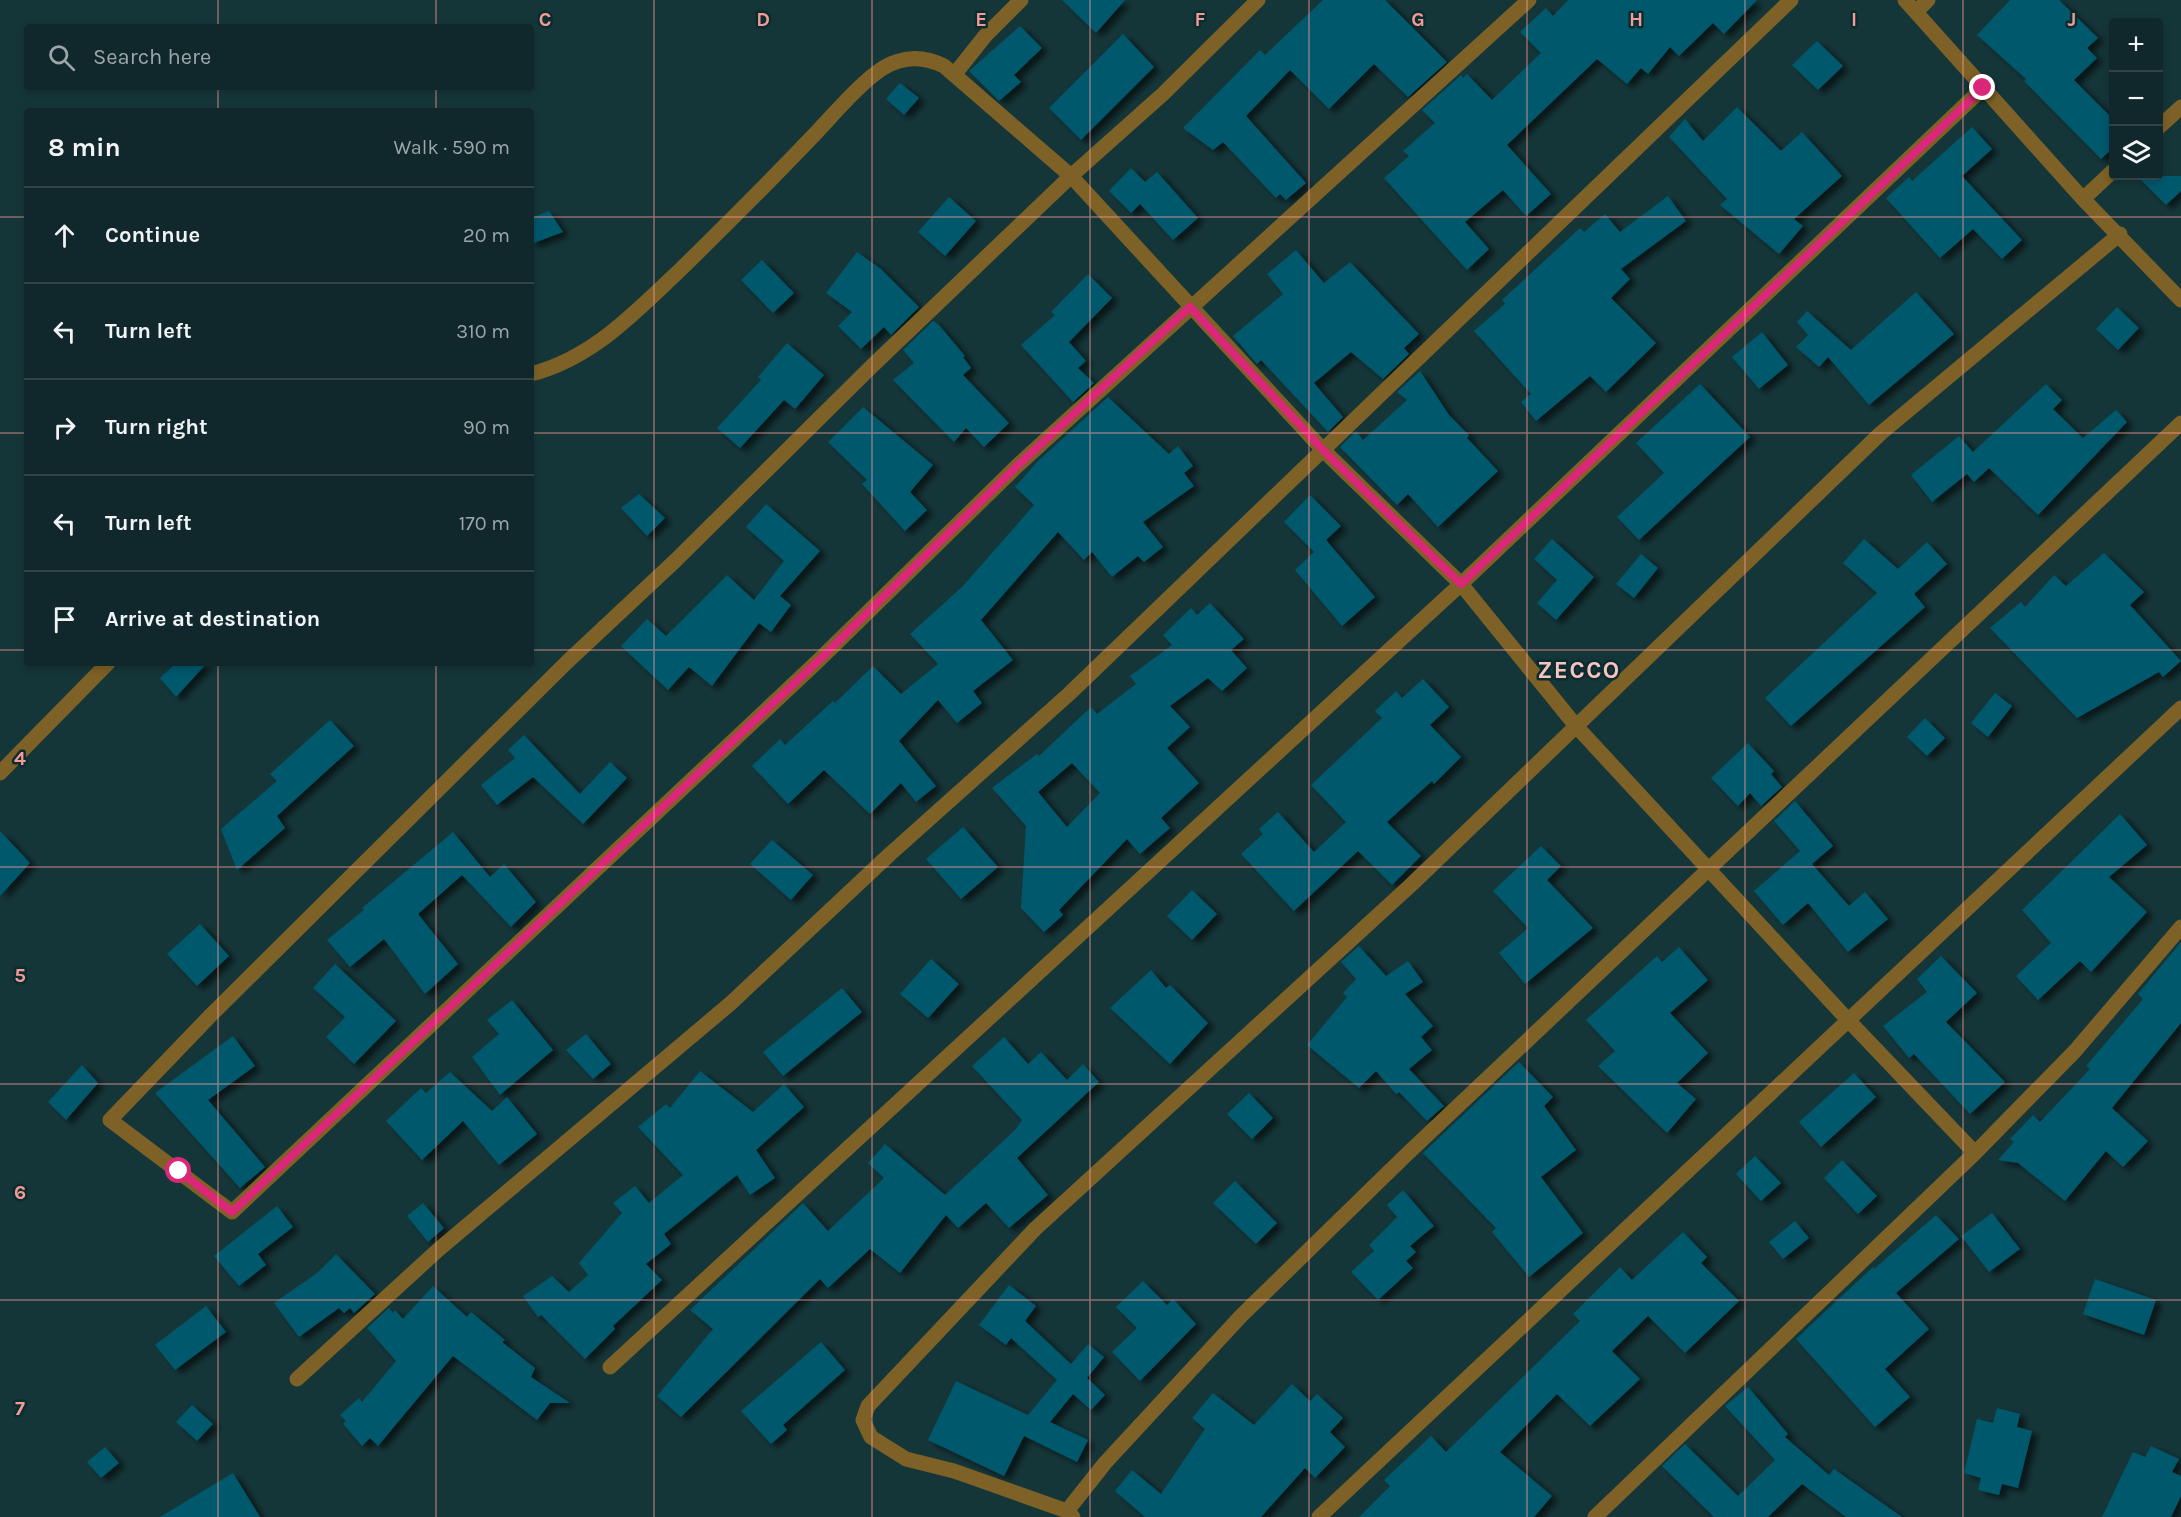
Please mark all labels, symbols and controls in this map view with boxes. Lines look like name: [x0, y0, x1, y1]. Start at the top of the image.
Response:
text: C: [539, 8, 551, 31]
text: D: [756, 8, 770, 31]
text: E: [975, 8, 987, 31]
text: F: [1195, 8, 1206, 31]
text: G: [1411, 8, 1425, 31]
text: H: [1629, 8, 1643, 31]
text: I: [1851, 8, 1857, 31]
text: J: [2068, 8, 2076, 31]
map controls: [2109, 18, 2163, 180]
button: +: [2109, 18, 2163, 72]
search box: [24, 24, 534, 90]
icon: search: [45, 41, 78, 74]
text: Search here: [93, 44, 211, 70]
button: −: [2109, 72, 2163, 126]
route end: [1969, 74, 1995, 100]
button: layers: [2109, 126, 2163, 180]
text: 8 min: [48, 132, 121, 163]
text: Walk · 590 m: [394, 136, 510, 159]
icon: ahead: [48, 219, 81, 252]
text: Continue: [105, 222, 200, 248]
text: 20 m: [463, 224, 510, 247]
icon: left: [48, 315, 81, 348]
text: Turn left: [105, 318, 192, 344]
text: 310 m: [456, 320, 510, 343]
icon: right: [48, 411, 81, 444]
text: Turn right: [105, 414, 208, 440]
text: 90 m: [463, 416, 510, 439]
icon: left: [48, 507, 81, 540]
text: Turn left: [105, 510, 192, 536]
text: 170 m: [459, 512, 510, 535]
icon: arrive: [48, 603, 81, 636]
text: Arrive at destination: [105, 606, 320, 632]
district label: ZECCO: [1537, 656, 1621, 684]
text: 4: [14, 747, 26, 770]
text: 5: [14, 964, 26, 987]
route start: [165, 1157, 191, 1183]
text: 6: [14, 1181, 26, 1204]
text: 7: [15, 1397, 25, 1420]

